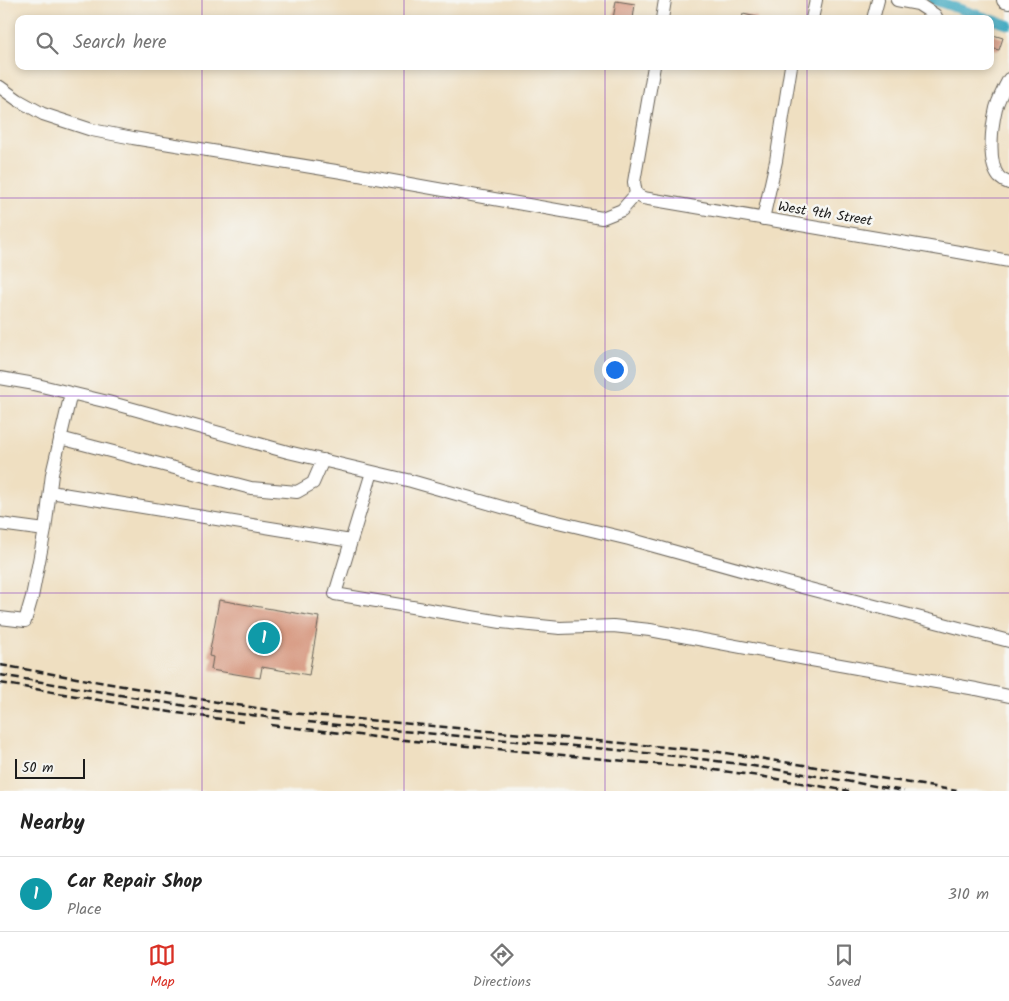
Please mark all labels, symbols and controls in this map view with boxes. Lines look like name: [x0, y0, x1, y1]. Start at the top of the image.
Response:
search box: [15, 15, 994, 70]
text: Search here: [73, 28, 167, 58]
icon: search: [33, 29, 61, 57]
street label: West 9th Street: [776, 196, 874, 232]
your location: [602, 357, 628, 383]
pin: 1: [248, 619, 280, 657]
scale bar: [15, 756, 85, 779]
text: 50 m: [22, 757, 53, 779]
text: Nearby: [20, 807, 85, 840]
text: Car Repair Shop: [67, 867, 202, 897]
text: 1: [34, 882, 38, 907]
text: 310 m: [948, 882, 989, 907]
text: Place: [67, 897, 101, 922]
tab: Map: [148, 941, 176, 993]
tab: Directions: [473, 941, 531, 993]
tab: Saved: [827, 941, 861, 993]

